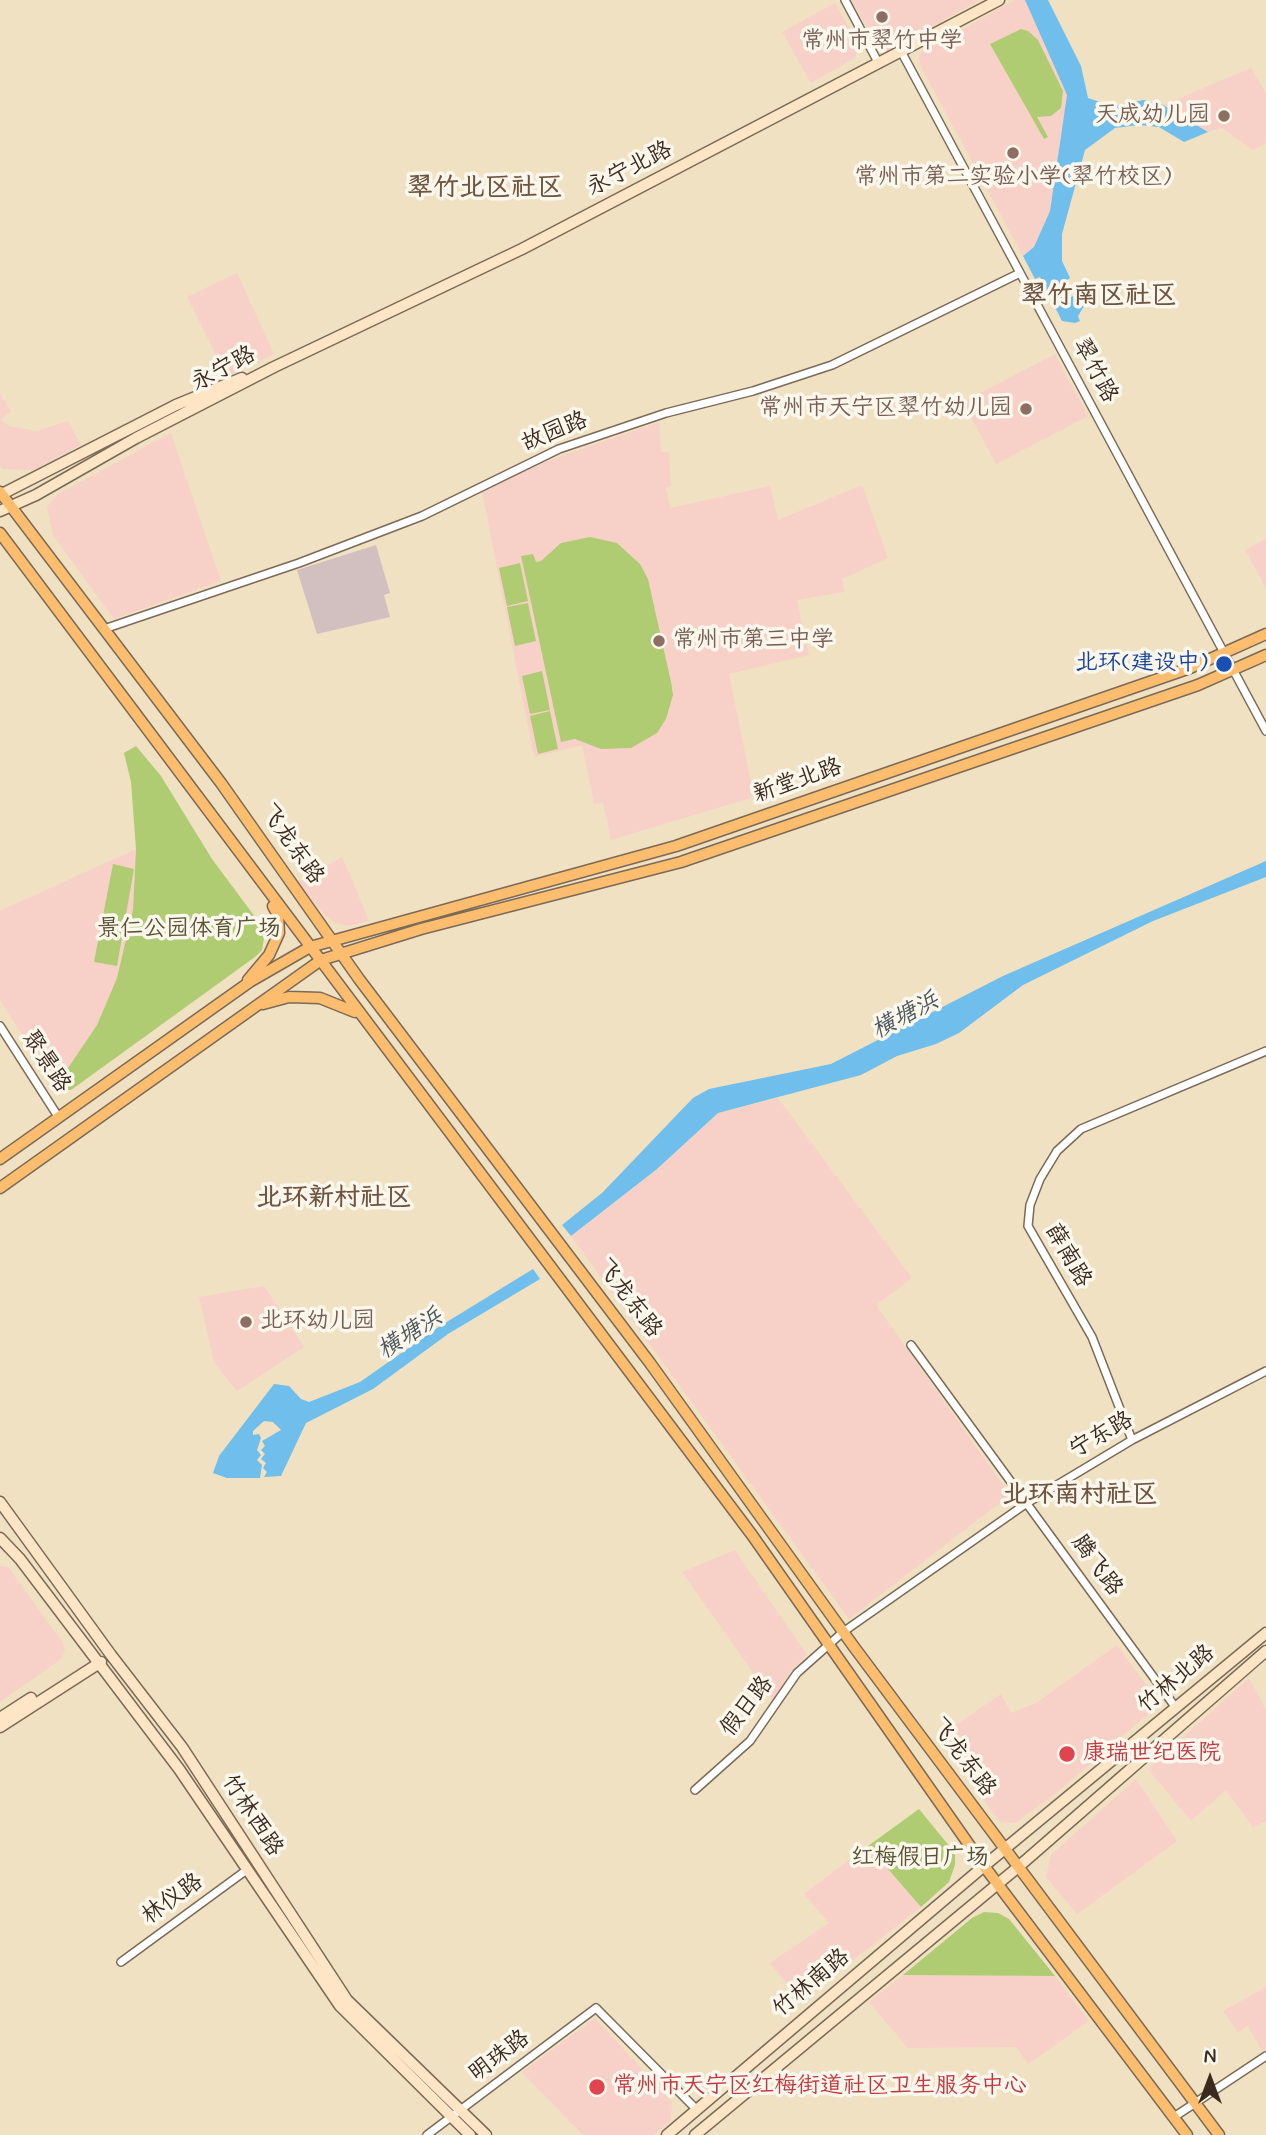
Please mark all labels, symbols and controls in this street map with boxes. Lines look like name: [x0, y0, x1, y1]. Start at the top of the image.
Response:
marker: 常州市翠竹中学: [874, 9, 890, 25]
place label: 常州市翠竹中学: [802, 28, 962, 56]
place label: 天成幼儿园: [1095, 102, 1210, 130]
marker: 天成幼儿园: [1216, 108, 1232, 124]
street label: 永宁北路: [583, 137, 677, 203]
marker: 常州市第二实验小学(翠竹校区): [1005, 145, 1021, 161]
place label: 常州市第二实验小学(翠竹校区): [854, 164, 1172, 192]
district label: 翠竹北区社区: [407, 174, 563, 206]
district label: 翠竹南区社区: [1021, 282, 1177, 314]
street label: 翠竹路: [1066, 334, 1122, 408]
street label: 永宁路: [187, 342, 261, 398]
place label: 常州市天宁区翠竹幼儿园: [759, 395, 1012, 423]
marker: 常州市天宁区翠竹幼儿园: [1018, 401, 1034, 417]
street label: 故园路: [518, 407, 592, 459]
place label: 常州市第三中学: [673, 627, 834, 655]
marker: 常州市第三中学: [651, 633, 667, 649]
place label: 北环(建设中): [1075, 650, 1208, 678]
marker: 北环(建设中): [1214, 654, 1234, 674]
street label: 新堂北路: [750, 754, 846, 810]
street label: 飞龙东路: [253, 799, 329, 891]
park label: 景仁公园体育广场: [97, 916, 281, 944]
water label: 横塘浜: [867, 987, 945, 1047]
street label: 聚景路: [15, 1026, 75, 1098]
district label: 北环新村社区: [256, 1184, 412, 1216]
street label: 薛南路: [1038, 1219, 1096, 1293]
street label: 飞龙东路: [589, 1254, 667, 1344]
water label: 横塘浜: [373, 1303, 449, 1367]
place label: 北环幼儿园: [260, 1308, 375, 1336]
marker: 北环幼儿园: [238, 1314, 254, 1330]
street label: 宁东路: [1065, 1407, 1139, 1465]
district label: 北环南村社区: [1002, 1481, 1158, 1513]
street label: 腾飞路: [1065, 1530, 1127, 1602]
street label: 竹林北路: [1133, 1640, 1221, 1720]
street label: 假日路: [716, 1671, 780, 1743]
street label: 飞龙东路: [923, 1713, 1001, 1803]
place label: 康瑞世纪医院: [1083, 1740, 1221, 1768]
marker: 康瑞世纪医院: [1057, 1744, 1077, 1764]
street label: 竹林西路: [214, 1770, 288, 1862]
park label: 红梅假日广场: [851, 1845, 989, 1873]
street label: 林仪路: [137, 1869, 209, 1931]
street label: 竹林南路: [768, 1944, 856, 2024]
street label: 明珠路: [464, 2025, 536, 2089]
north arrow: [1175, 2044, 1245, 2114]
text: N: [1204, 2045, 1216, 2070]
place label: 常州市天宁区红梅街道社区卫生服务中心: [613, 2073, 1027, 2101]
marker: 常州市天宁区红梅街道社区卫生服务中心: [587, 2077, 607, 2097]

